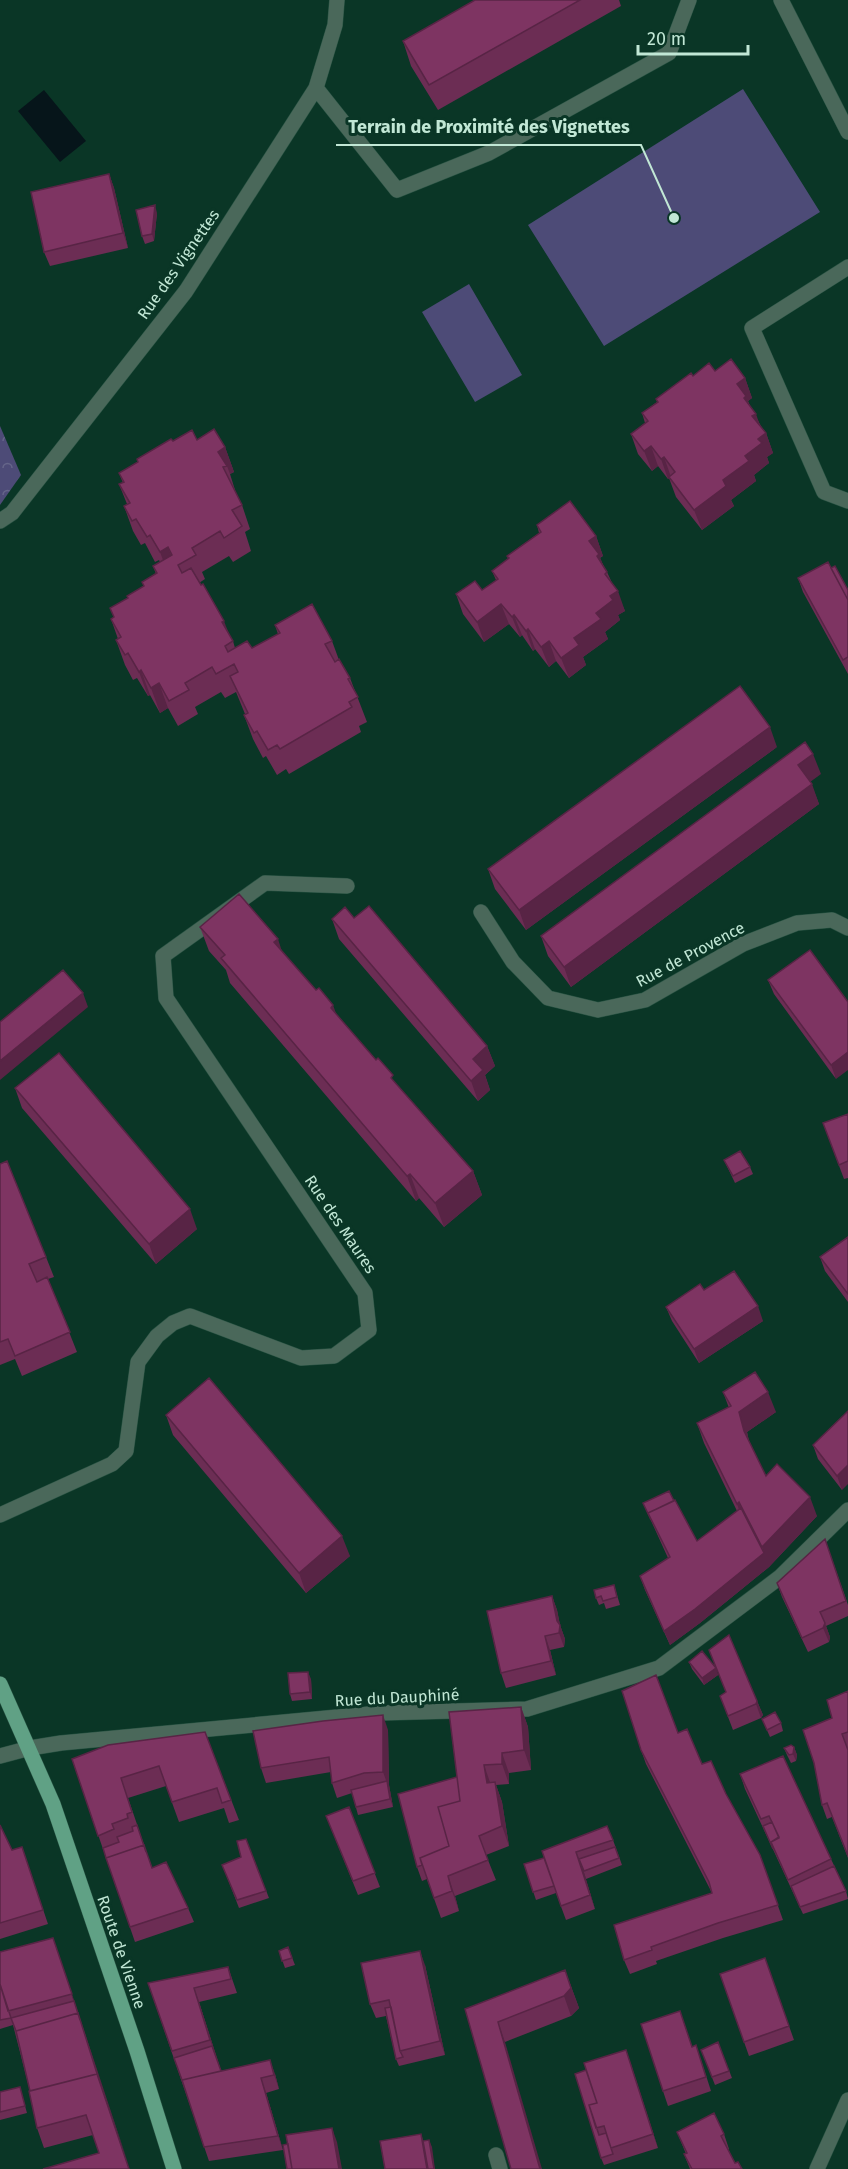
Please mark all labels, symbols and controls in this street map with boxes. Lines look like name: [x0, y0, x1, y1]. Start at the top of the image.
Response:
scale bar: [638, 18, 748, 56]
text: 20 m: [647, 28, 686, 50]
callout: Terrain de Proximité des Vignettes: [336, 109, 641, 145]
text: Terrain de Proximité des Vignettes: [348, 116, 630, 138]
street label: Rue des Vignettes: [134, 206, 223, 323]
street label: Rue de Provence: [633, 918, 748, 991]
street label: Rue des Maures: [301, 1172, 380, 1277]
street label: Rue du Dauphiné: [334, 1685, 460, 1710]
street label: Route de Vienne: [93, 1893, 150, 2011]

